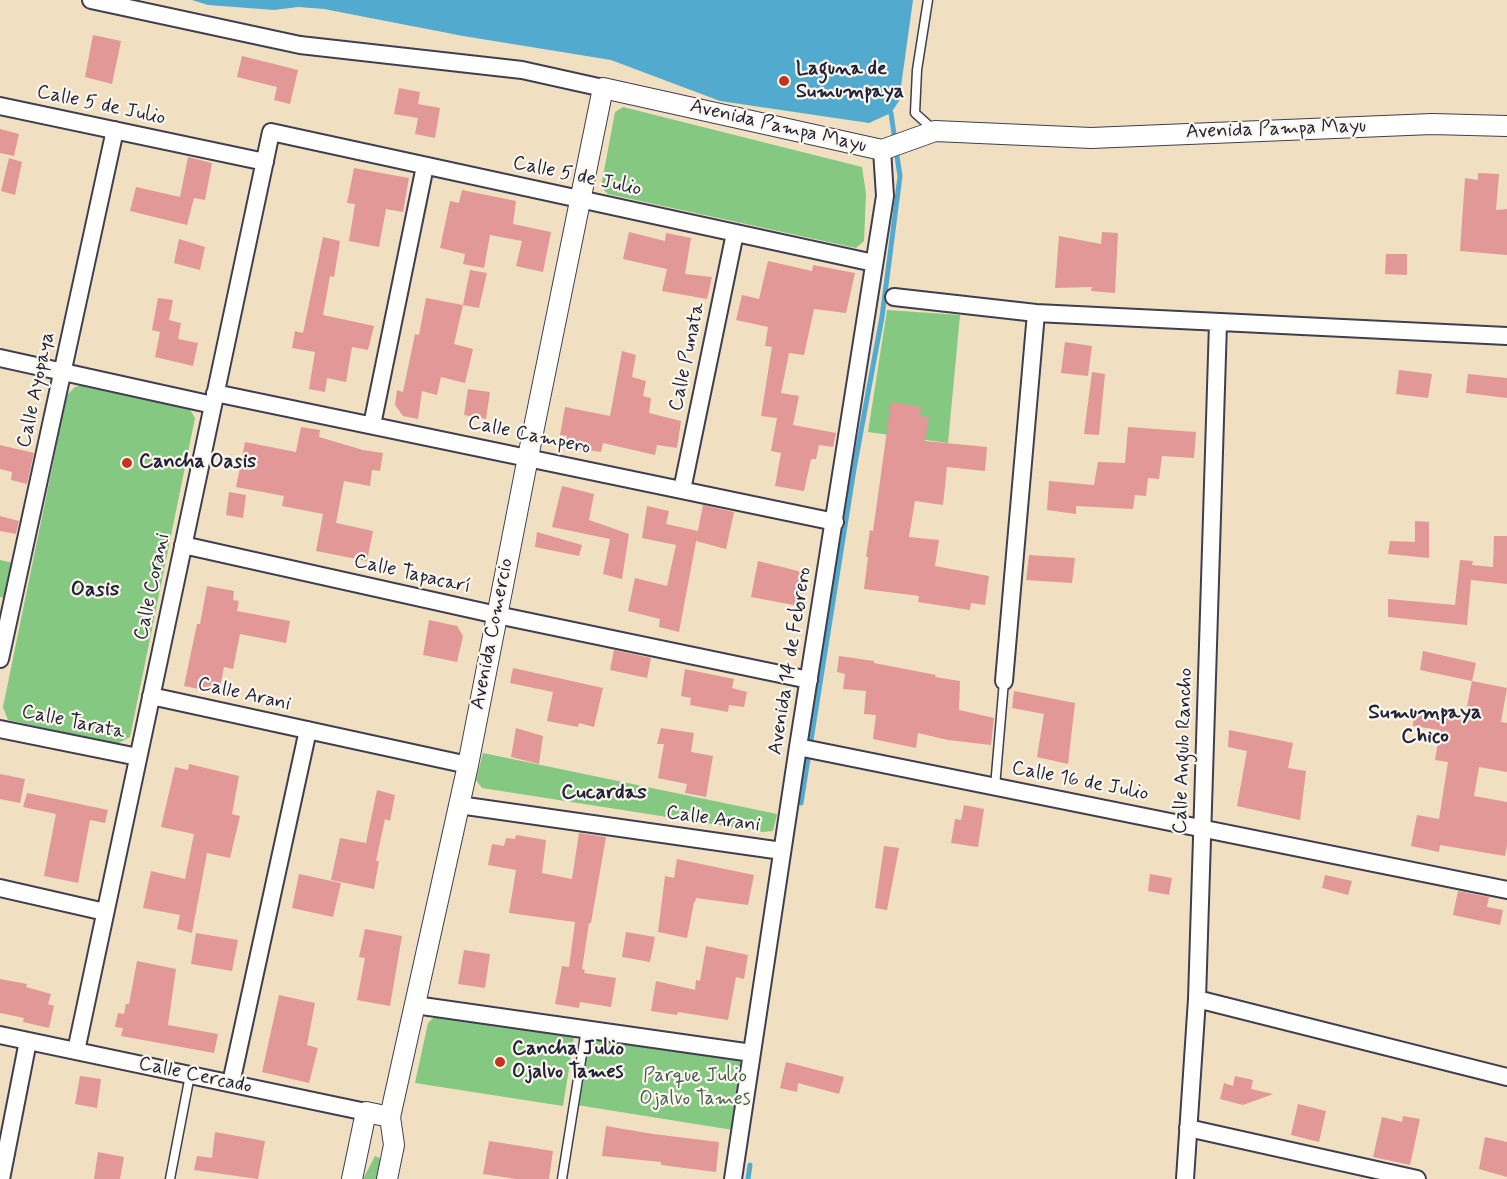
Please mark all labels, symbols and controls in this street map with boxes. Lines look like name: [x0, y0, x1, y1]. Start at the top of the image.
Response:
place label: Laguna de Sumumpaya: [796, 58, 904, 105]
marker: Laguna de Sumumpaya: [777, 74, 791, 88]
street label: Calle 5 de Julio: [34, 81, 168, 131]
street label: Avenida Pampa Mayu: [687, 95, 869, 159]
street label: Avenida Pampa Mayu: [1185, 115, 1367, 145]
street label: Calle 5 de Julio: [510, 152, 644, 202]
street label: Calle Punata: [665, 300, 711, 414]
street label: Calle Ayopaya: [13, 330, 61, 450]
street label: Calle Campero: [465, 411, 593, 461]
place label: Cancha Oasis: [139, 451, 256, 475]
marker: Cancha Oasis: [120, 456, 134, 470]
street label: Calle Corani: [130, 531, 176, 643]
street label: Calle Tapacarí: [351, 550, 473, 600]
street label: Avenida Comercio: [467, 556, 519, 712]
street label: Avenida 14 de Febrero: [764, 565, 818, 757]
district label: Oasis: [71, 578, 119, 604]
street label: Calle Angulo Rancho: [1169, 667, 1199, 835]
street label: Calle Arani: [195, 673, 293, 717]
street label: Calle Tarata: [19, 700, 127, 746]
district label: Sumumpaya Chico: [1368, 701, 1482, 751]
street label: Calle 16 de Julio: [1009, 757, 1151, 807]
district label: Cucardas: [561, 781, 647, 807]
street label: Calle Arani: [664, 802, 762, 838]
place label: Cancha Julio Ojalvo Tames: [512, 1038, 624, 1085]
street label: Calle Cercado: [136, 1052, 254, 1100]
marker: Cancha Julio Ojalvo Tames: [493, 1055, 507, 1069]
park label: Parque Julio Ojalvo Tames: [639, 1065, 751, 1112]

